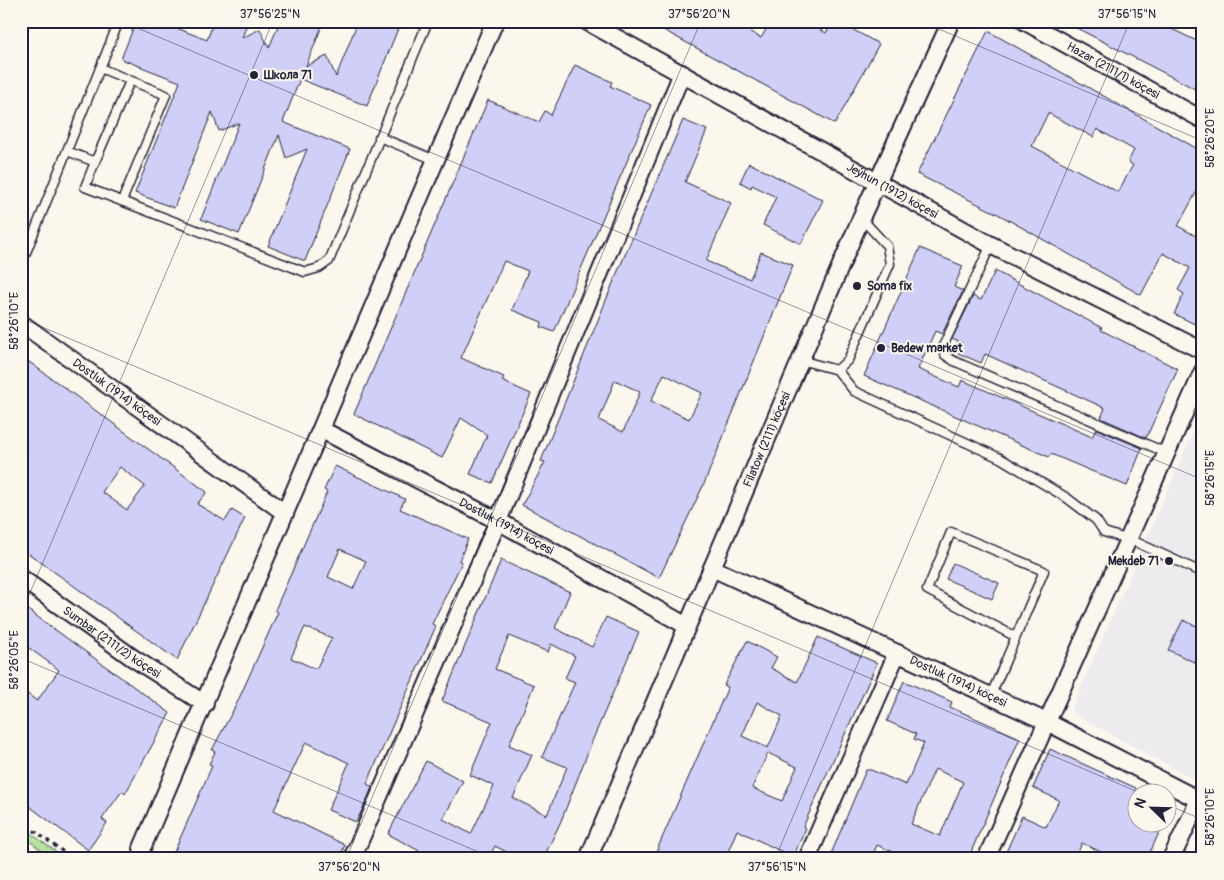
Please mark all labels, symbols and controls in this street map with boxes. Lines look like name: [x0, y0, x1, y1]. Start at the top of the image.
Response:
text: 37°56'25"N: [240, 7, 300, 22]
text: 37°56'20"N: [668, 7, 730, 22]
text: 37°56'15"N: [1098, 7, 1156, 22]
street label: Hazar (2111/1) köçesi: [1064, 39, 1162, 102]
place label: Школа 71: [263, 68, 312, 83]
marker: Школа 71: [248, 69, 260, 81]
text: 58°26'20"E: [1203, 108, 1218, 168]
street label: Jeýhun (1912) köçesi: [844, 160, 940, 222]
place label: Soma fix: [867, 279, 912, 294]
marker: Soma fix: [851, 280, 863, 292]
text: 58°26'10"E: [7, 292, 22, 350]
place label: Bedew market: [891, 341, 964, 356]
marker: Bedew market: [875, 342, 887, 354]
street label: Dostluk (1914) köçesi: [69, 356, 164, 429]
street label: Filatow (2111) köçesi: [740, 390, 794, 490]
text: 58°26'15"E: [1203, 450, 1218, 506]
street label: Dostluk (1914) köçesi: [456, 495, 556, 558]
place label: Mekdeb 71: [1108, 554, 1159, 569]
marker: Mekdeb 71: [1163, 555, 1175, 567]
street label: Sumbar (2111/2) köçesi: [60, 603, 163, 682]
text: 58°26'05"E: [7, 630, 22, 690]
street label: Dostluk (1914) köçesi: [907, 653, 1009, 710]
north arrow: [1126, 782, 1176, 832]
text: 58°26'10"E: [1203, 788, 1218, 846]
text: N: [1131, 795, 1150, 811]
text: 37°56'20"N: [318, 860, 380, 875]
text: 37°56'15"N: [748, 860, 806, 875]

